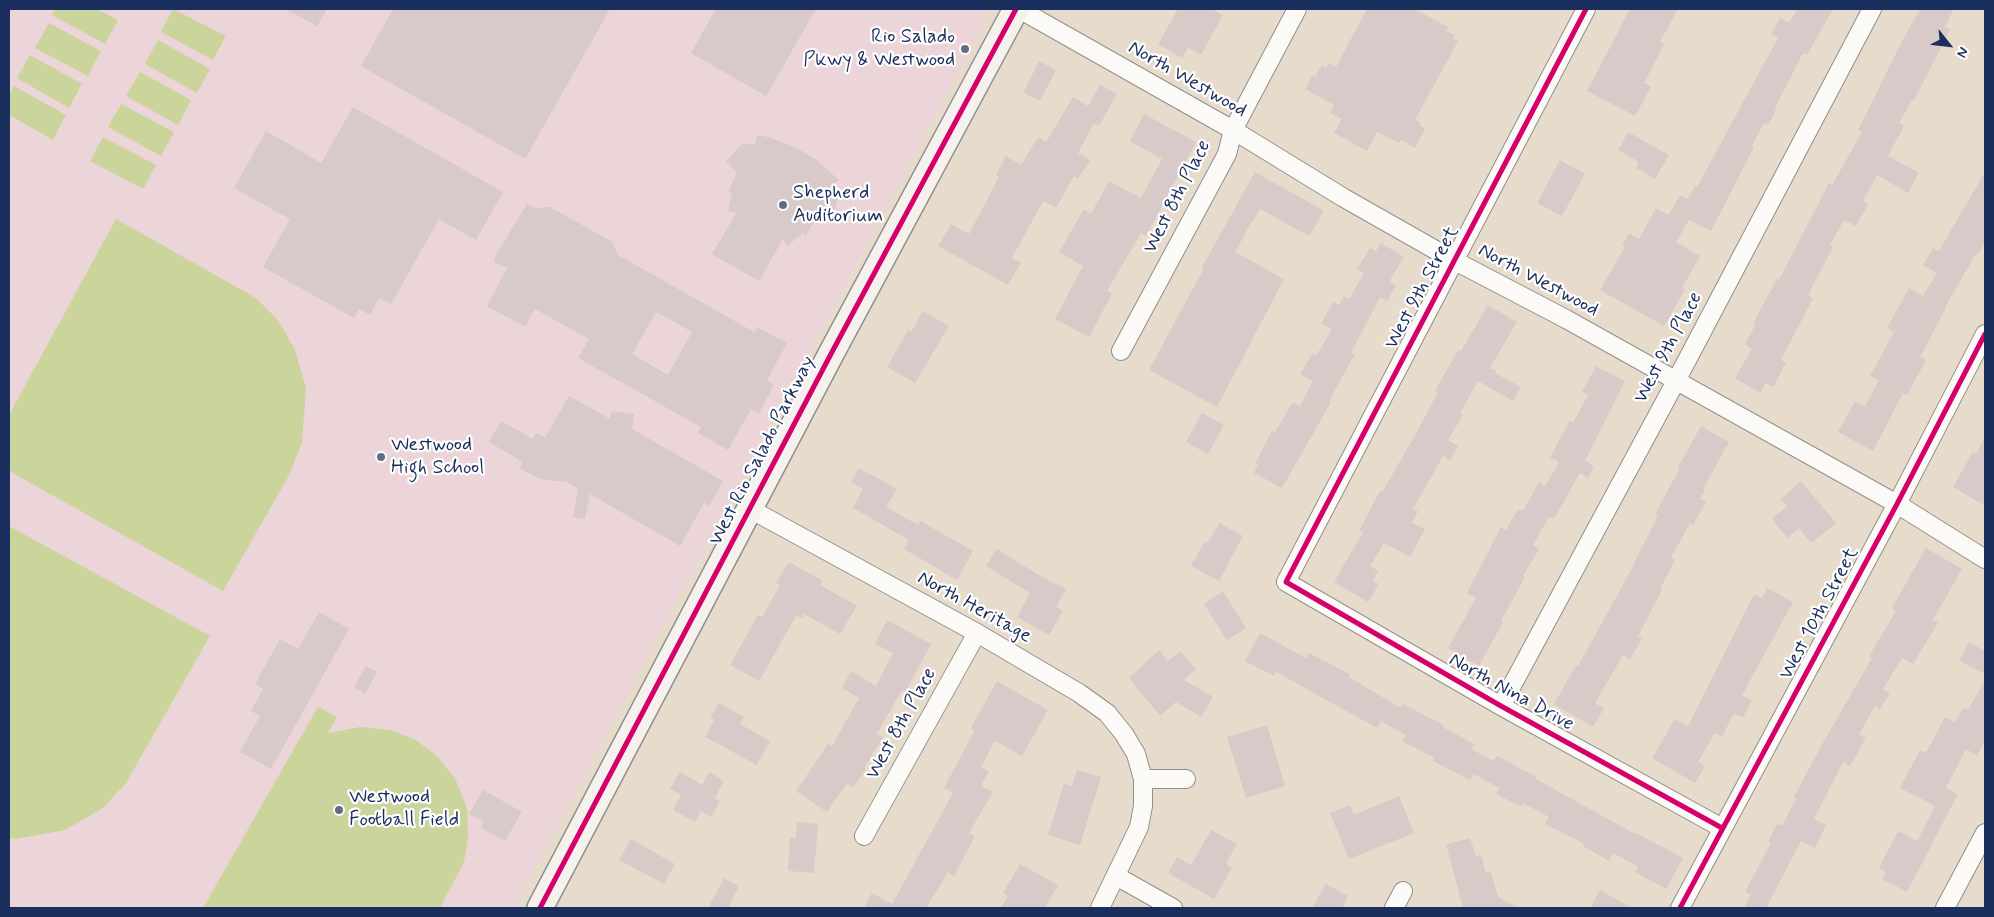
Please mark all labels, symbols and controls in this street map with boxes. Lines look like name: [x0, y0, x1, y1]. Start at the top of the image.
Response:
north arrow: [1924, 20, 1974, 70]
place label: Rio Salado Pkwy & Westwood: [803, 26, 955, 73]
street label: North Westwood: [1123, 36, 1251, 124]
marker: Rio Salado Pkwy & Westwood: [959, 43, 971, 55]
text: N: [1952, 44, 1972, 61]
street label: West 8th Place: [1139, 136, 1217, 258]
place label: Shepherd Auditorium: [793, 182, 883, 229]
marker: Shepherd Auditorium: [777, 199, 789, 211]
street label: West 9th Street: [1381, 222, 1465, 354]
street label: North Westwood: [1474, 239, 1602, 323]
street label: West 9th Place: [1630, 288, 1708, 408]
street label: West Rio Salado Parkway: [705, 352, 821, 550]
place label: Westwood High School: [391, 434, 484, 481]
marker: Westwood High School: [375, 451, 387, 463]
street label: West 10th Street: [1775, 544, 1865, 684]
street label: North Heritage: [913, 567, 1035, 649]
street label: North Nina Drive: [1444, 649, 1578, 737]
street label: West 8th Place: [861, 664, 943, 784]
place label: Westwood Football Field: [349, 786, 459, 833]
marker: Westwood Football Field: [333, 804, 345, 816]

